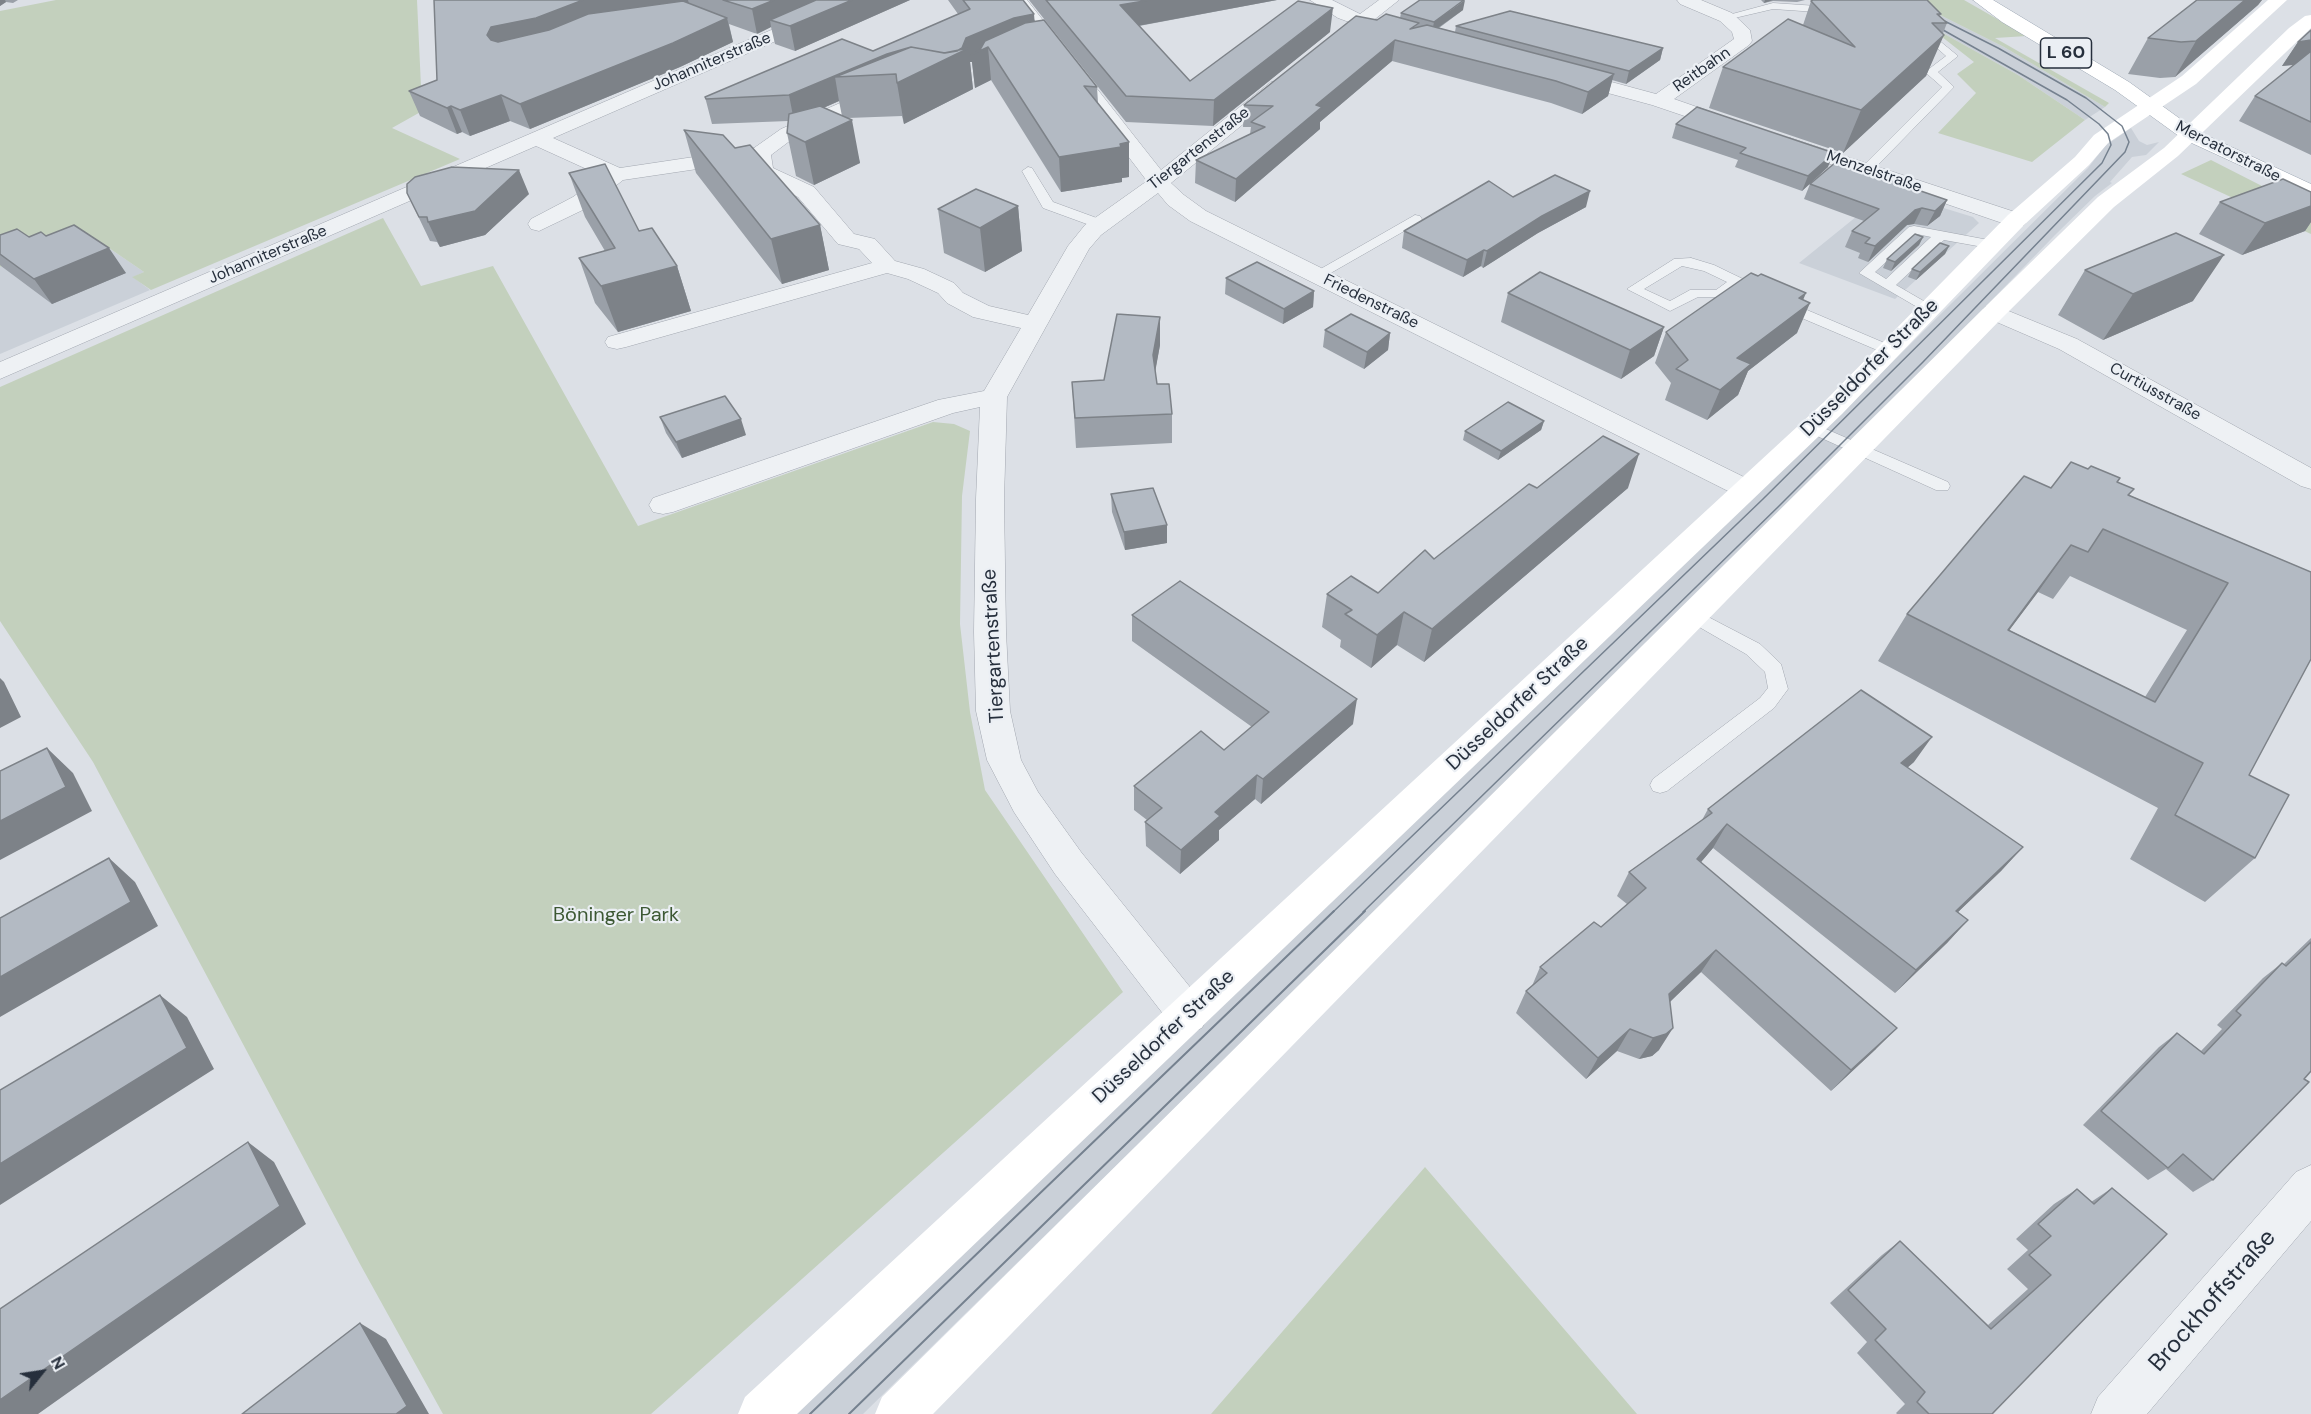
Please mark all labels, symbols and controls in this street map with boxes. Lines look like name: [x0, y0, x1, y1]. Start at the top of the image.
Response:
street label: Johanniterstraße: [650, 28, 774, 96]
road number: L 60: [2040, 38, 2092, 68]
street label: Reitbahn: [1670, 43, 1734, 97]
street label: Tiergartenstraße: [1144, 103, 1254, 195]
street label: Mercatorstraße: [2172, 117, 2284, 187]
street label: Menzelstraße: [1824, 147, 1924, 197]
street label: Johanniterstraße: [206, 221, 330, 289]
street label: Friedenstraße: [1320, 271, 1422, 333]
street label: Düsseldorfer Straße: [1796, 294, 1944, 442]
street label: Curtiusstraße: [2106, 359, 2204, 425]
street label: Tiergartenstraße: [978, 568, 1010, 724]
street label: Düsseldorfer Straße: [1442, 632, 1594, 776]
park label: Böninger Park: [553, 904, 679, 928]
street label: Düsseldorfer Straße: [1088, 965, 1240, 1109]
street label: Brockhoffstraße: [2143, 1224, 2283, 1378]
north arrow: [12, 1342, 72, 1402]
text: N: [46, 1352, 70, 1373]

